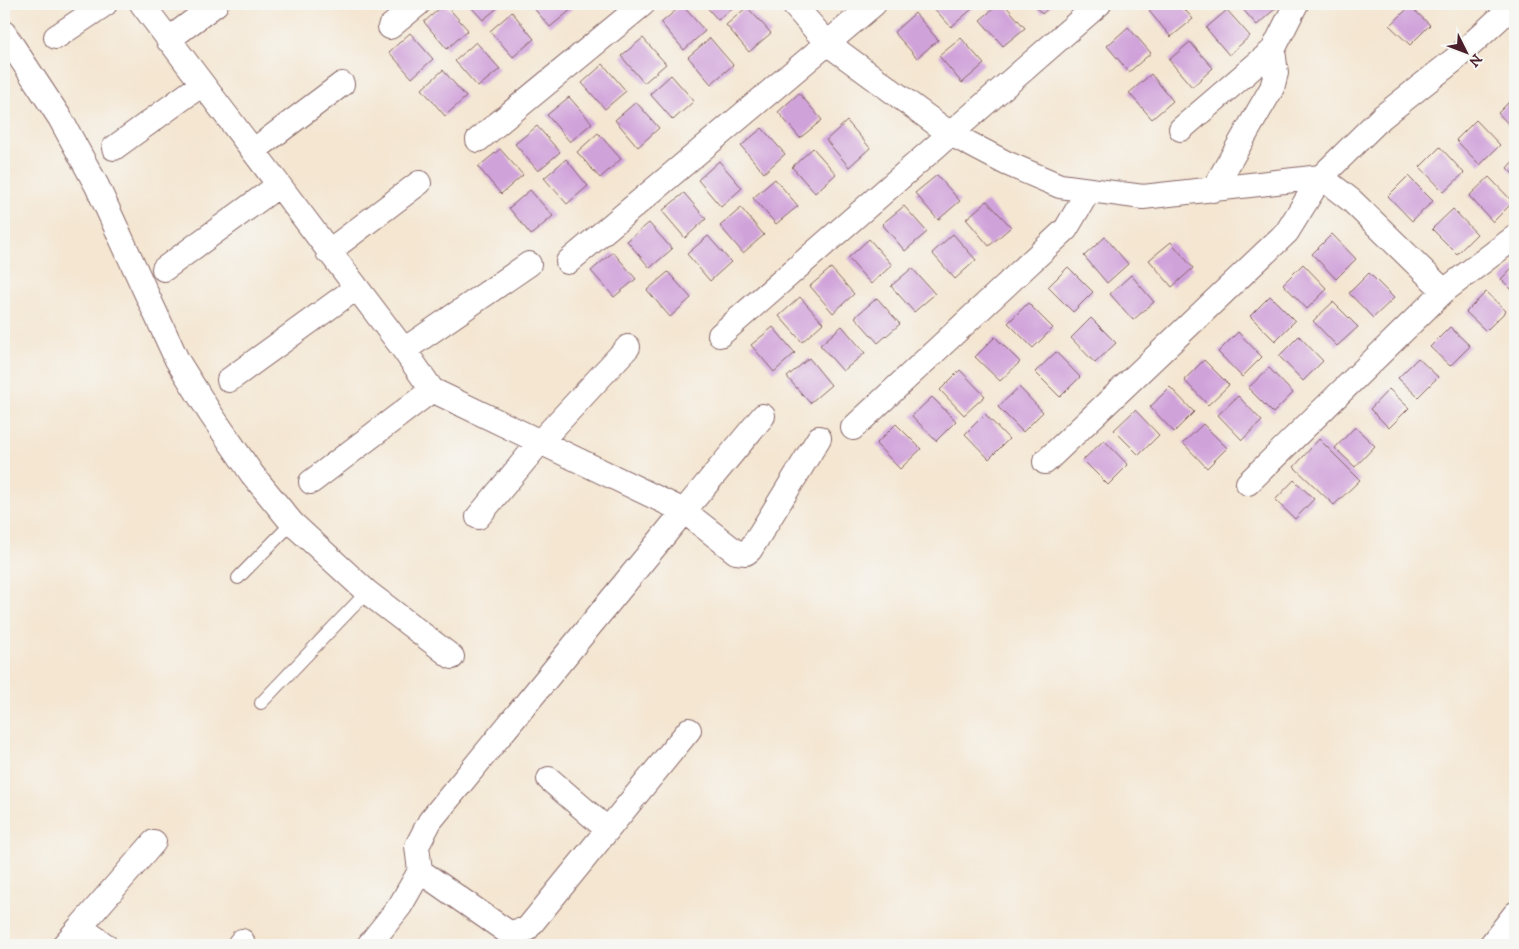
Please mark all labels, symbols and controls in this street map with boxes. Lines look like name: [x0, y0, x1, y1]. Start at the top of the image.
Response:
north arrow: [1442, 28, 1492, 78]
text: N: [1464, 50, 1485, 71]

